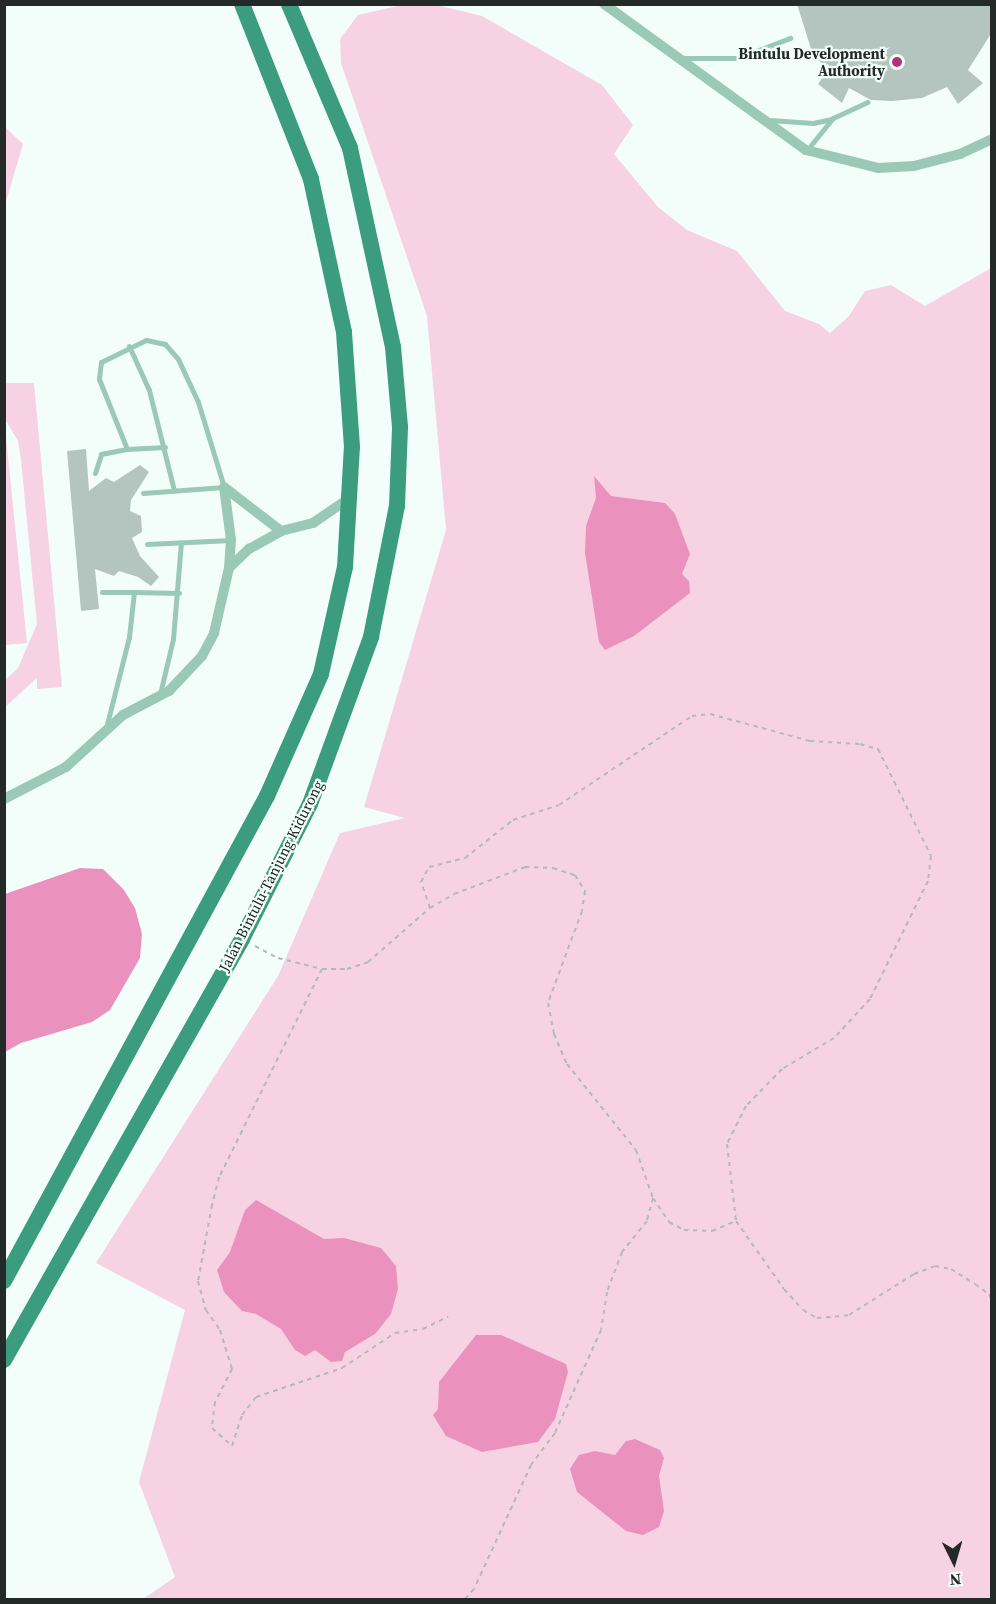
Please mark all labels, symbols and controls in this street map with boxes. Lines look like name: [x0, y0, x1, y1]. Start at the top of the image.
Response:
place label: Bintulu Development Authority: [738, 44, 885, 79]
marker: Bintulu Development Authority: [890, 55, 904, 69]
street label: Jalan Bintulu-Tanjung Kidurong: [215, 777, 327, 975]
north arrow: [924, 1532, 984, 1592]
text: N: [949, 1568, 962, 1591]

